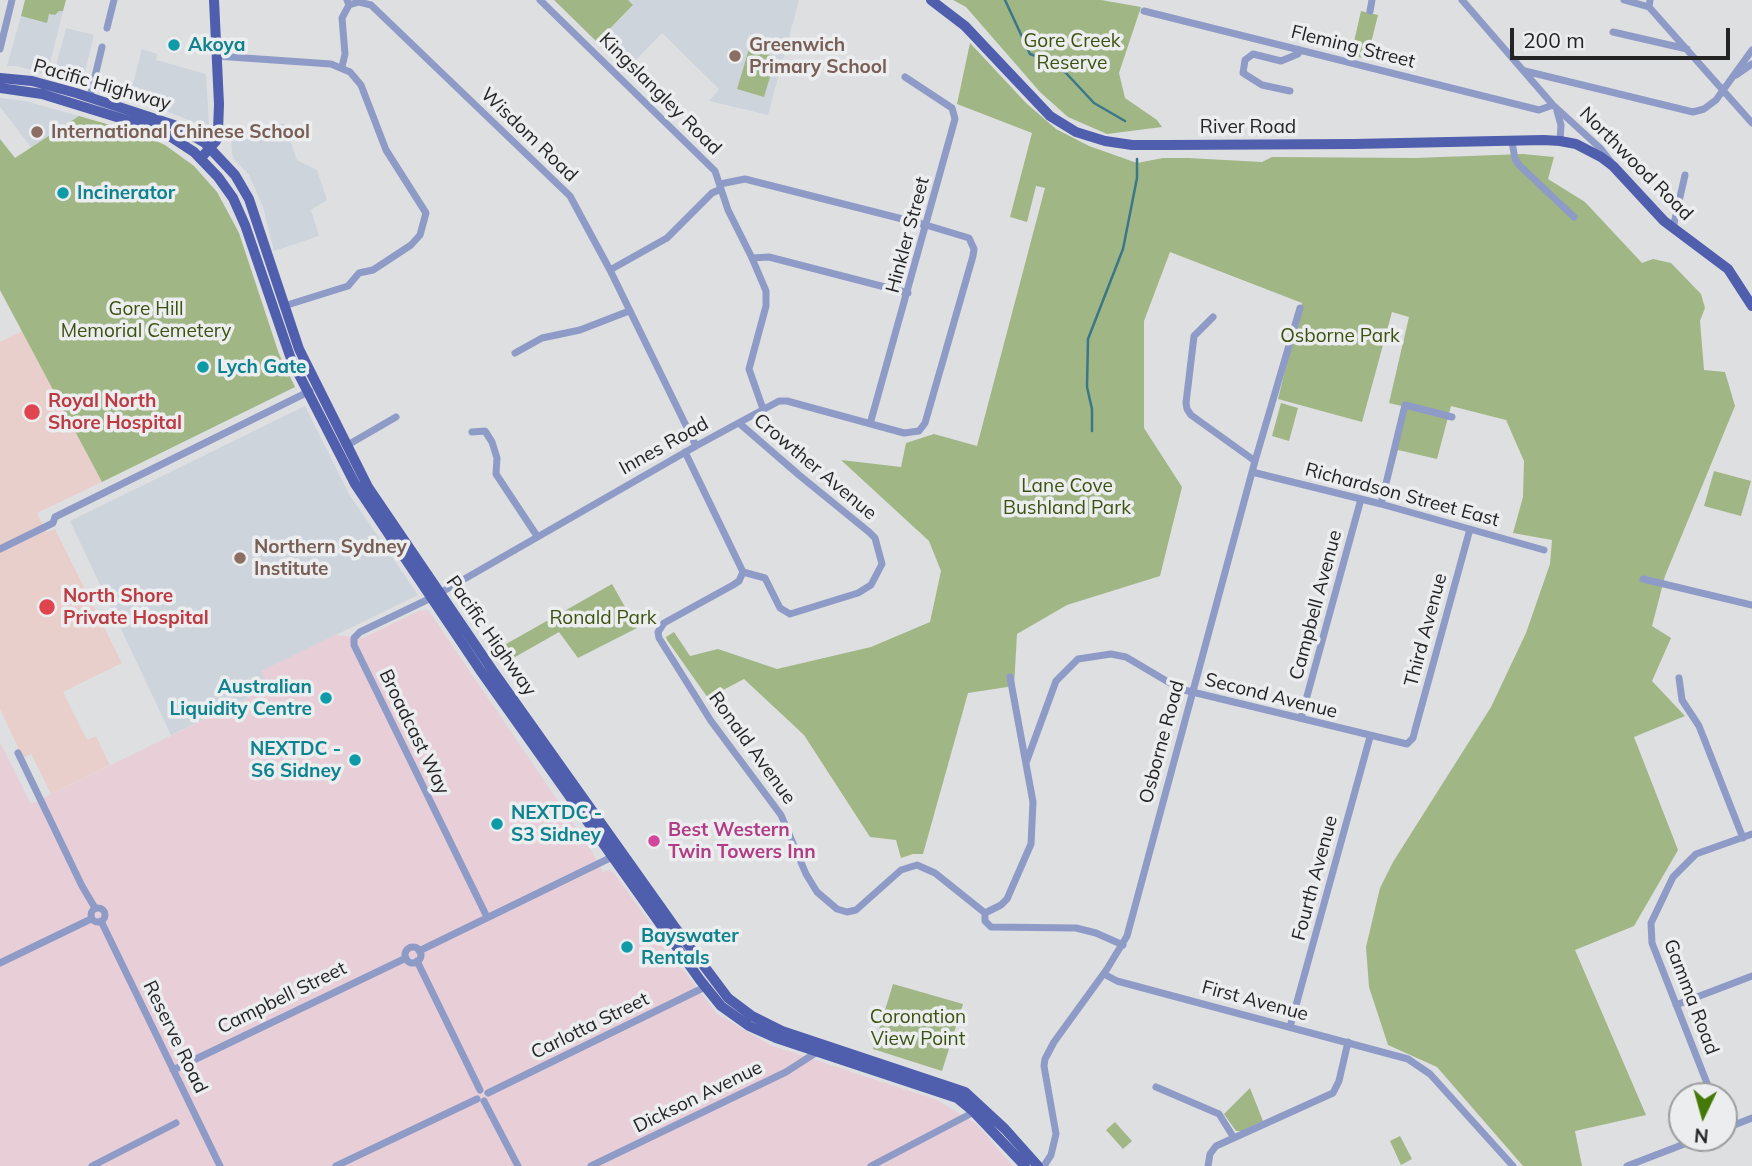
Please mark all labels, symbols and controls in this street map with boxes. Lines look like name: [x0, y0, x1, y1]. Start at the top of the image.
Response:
scale bar: [1514, 14, 1734, 58]
street label: Fleming Street: [1289, 21, 1417, 73]
text: 200 m: [1523, 27, 1585, 53]
street label: Kingslangley Road: [594, 28, 726, 160]
park label: Gore Creek Reserve: [1023, 30, 1121, 74]
place label: Akoya: [188, 34, 246, 56]
place label: Greenwich Primary School: [749, 34, 887, 78]
marker: Akoya: [166, 37, 182, 53]
marker: Greenwich Primary School: [727, 48, 743, 64]
street label: Pacific Highway: [31, 54, 173, 116]
street label: Wisdom Road: [476, 83, 582, 187]
street label: Northwood Road: [1575, 103, 1697, 225]
street label: River Road: [1200, 116, 1296, 138]
place label: International Chinese School: [51, 121, 310, 143]
marker: International Chinese School: [29, 124, 45, 140]
street label: Hinkler Street: [882, 174, 934, 296]
place label: Incinerator: [77, 182, 175, 204]
marker: Incinerator: [55, 185, 71, 201]
park label: Gore Hill Memorial Cemetery: [61, 298, 231, 342]
park label: Osborne Park: [1280, 325, 1400, 347]
place label: Lych Gate: [217, 356, 307, 378]
marker: Lych Gate: [195, 359, 211, 375]
place label: Royal North Shore Hospital: [48, 390, 182, 434]
marker: Royal North Shore Hospital: [22, 402, 42, 422]
street label: Crowther Avenue: [749, 409, 881, 525]
street label: Innes Road: [615, 412, 713, 480]
street label: Richardson Street East: [1302, 458, 1502, 532]
park label: Lane Cove Bushland Park: [1003, 475, 1131, 519]
street label: Campbell Avenue: [1285, 528, 1347, 682]
place label: Northern Sydney Institute: [254, 536, 407, 580]
marker: Northern Sydney Institute: [232, 550, 248, 566]
street label: Pacific Highway: [441, 571, 541, 701]
street label: Third Avenue: [1400, 571, 1452, 689]
place label: North Shore Private Hospital: [63, 585, 209, 629]
marker: North Shore Private Hospital: [37, 597, 57, 617]
park label: Ronald Park: [549, 607, 657, 629]
street label: Broadcast Way: [374, 666, 454, 798]
street label: Second Avenue: [1202, 668, 1340, 724]
place label: Australian Liquidity Centre: [170, 676, 312, 720]
street label: Osborne Road: [1135, 678, 1189, 806]
street label: Ronald Avenue: [704, 687, 800, 809]
marker: Australian Liquidity Centre: [318, 690, 334, 706]
place label: NEXTDC - S6 Sidney: [250, 738, 341, 782]
marker: NEXTDC - S6 Sidney: [347, 752, 363, 768]
place label: NEXTDC - S3 Sidney: [511, 802, 602, 846]
street label: Fourth Avenue: [1287, 813, 1343, 943]
marker: NEXTDC - S3 Sidney: [489, 816, 505, 832]
place label: Best Western Twin Towers Inn: [668, 819, 816, 863]
marker: Best Western Twin Towers Inn: [646, 833, 662, 849]
place label: Bayswater Rentals: [641, 925, 739, 969]
street label: Gamma Road: [1659, 936, 1723, 1058]
marker: Bayswater Rentals: [619, 939, 635, 955]
street label: Campbell Street: [214, 957, 350, 1039]
street label: First Avenue: [1199, 976, 1311, 1026]
street label: Reserve Road: [138, 977, 212, 1097]
street label: Carlotta Street: [527, 988, 653, 1064]
park label: Coronation View Point: [870, 1006, 966, 1050]
street label: Dickson Avenue: [630, 1056, 766, 1138]
north arrow: [1668, 1082, 1738, 1152]
text: N: [1693, 1123, 1710, 1149]

